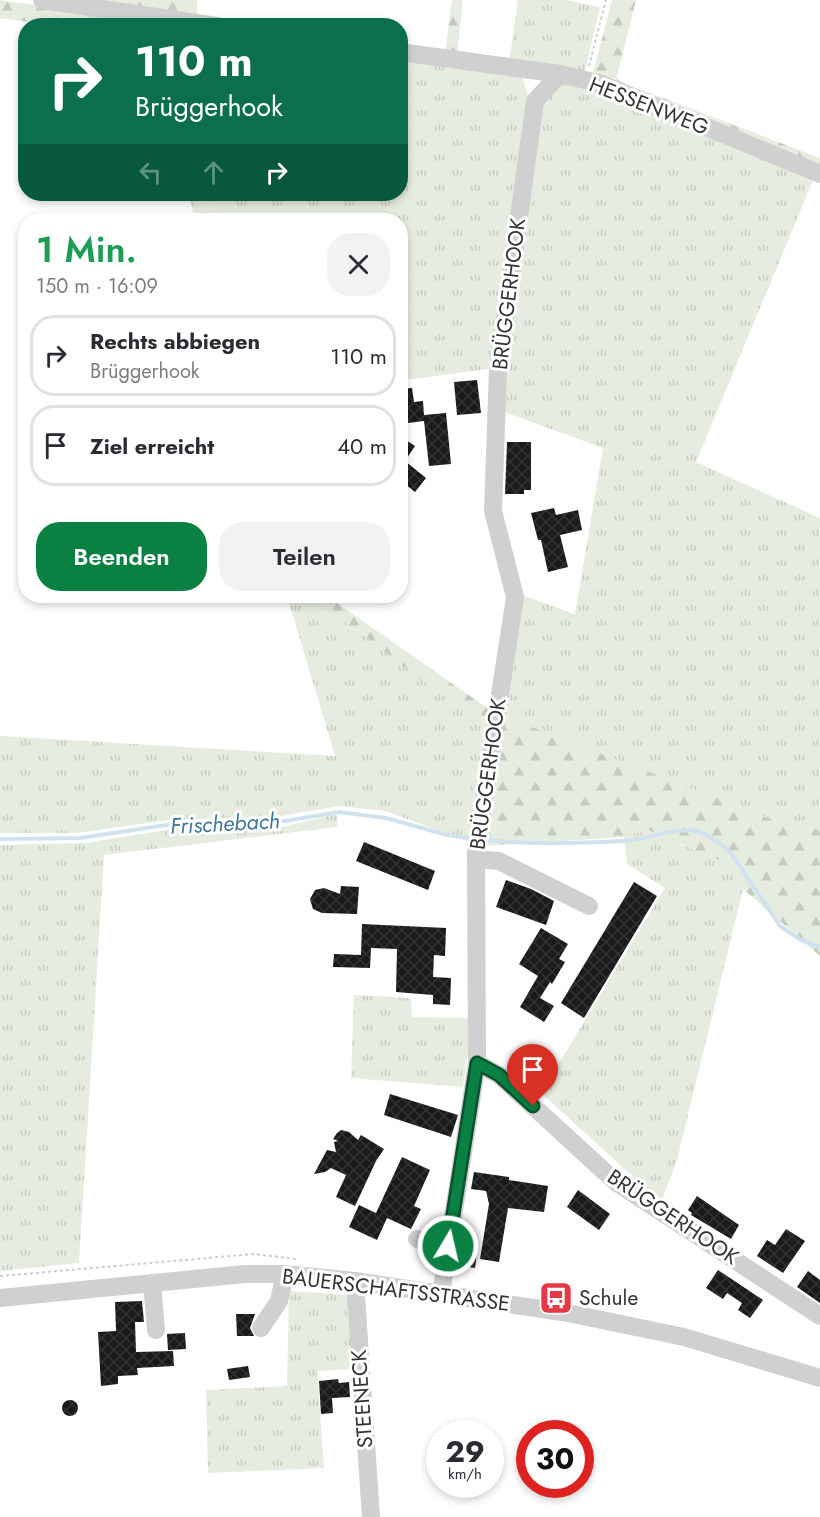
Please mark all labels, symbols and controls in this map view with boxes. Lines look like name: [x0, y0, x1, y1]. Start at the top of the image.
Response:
text: 110 m: [135, 31, 253, 92]
icon: right: [36, 42, 114, 120]
street label: HESSENWEG: [585, 69, 713, 143]
text: Brüggerhook: [135, 87, 283, 126]
icon: left: [134, 156, 167, 189]
icon: ahead: [197, 156, 230, 189]
icon: right: [260, 156, 293, 189]
street label: BRÜGGERHOOK: [485, 216, 533, 372]
text: 1 Min.: [36, 223, 137, 275]
button: close: [327, 233, 390, 296]
text: 150 m · 16:09: [36, 272, 158, 301]
text: Rechts abbiegen: [90, 325, 260, 357]
icon: right: [39, 339, 72, 372]
text: 110 m: [330, 340, 387, 372]
text: Brüggerhook: [90, 357, 200, 386]
icon: arrive: [39, 429, 72, 462]
text: Ziel erreicht: [90, 430, 214, 462]
text: 40 m: [337, 430, 387, 462]
button: Beenden: [36, 522, 207, 591]
button: Teilen: [219, 522, 390, 591]
street label: BRÜGGERHOOK: [463, 696, 513, 852]
water label: Frischebach: [169, 804, 281, 842]
pin: [507, 1044, 558, 1106]
icon: arrive: [516, 1053, 549, 1086]
street label: BRÜGGERHOOK: [601, 1162, 745, 1272]
position arrow: [416, 1214, 480, 1278]
street label: BAUERSCHAFTSSTRASSE: [280, 1261, 512, 1319]
bus stop icon: Schule: [538, 1280, 574, 1316]
place label: Schule: [579, 1283, 638, 1313]
street label: STEENECK: [344, 1349, 380, 1449]
speed limit sign: 30: [516, 1420, 594, 1498]
text: 29: [445, 1430, 485, 1473]
text: km/h: [448, 1463, 482, 1485]

